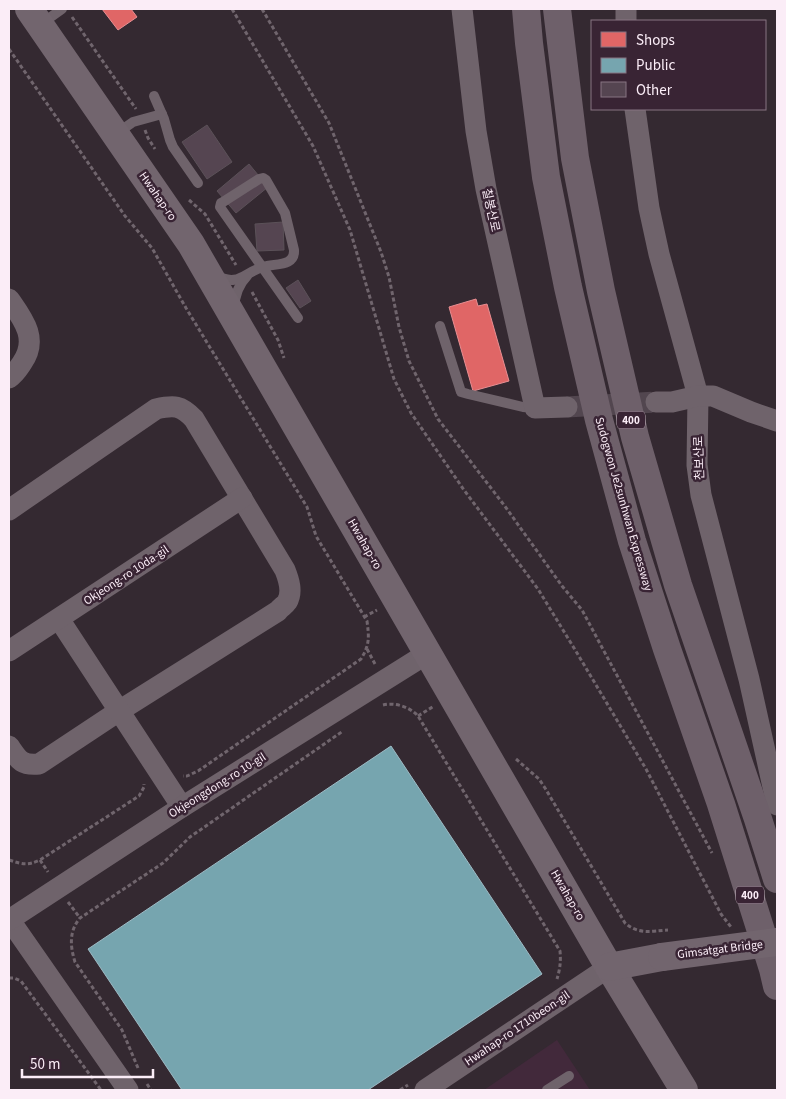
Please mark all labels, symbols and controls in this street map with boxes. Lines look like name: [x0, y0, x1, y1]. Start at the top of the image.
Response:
legend: [591, 20, 766, 110]
text: Shops: [636, 30, 675, 51]
text: Public: [636, 55, 675, 76]
text: Other: [636, 80, 673, 101]
street label: Hwahap-ro: [135, 168, 181, 224]
street label: 칠봉산로: [478, 187, 503, 233]
road number: 400: [617, 412, 645, 428]
street label: Sudogwon Je2sunhwan Expressway: [591, 415, 657, 593]
street label: 천보산로: [690, 436, 709, 480]
street label: Hwahap-ro: [343, 516, 386, 573]
street label: Okjeong-ro 10da-gil: [80, 541, 172, 609]
street label: Okjeongdong-ro 10-gil: [165, 749, 269, 822]
street label: Hwahap-ro: [546, 867, 589, 924]
road number: 400: [736, 886, 764, 904]
street label: Gimsatgat Bridge: [676, 936, 764, 963]
street label: Hwahap-ro 1710beon-gil: [461, 987, 573, 1070]
scale bar: [22, 1046, 154, 1078]
text: 50 m: [30, 1054, 60, 1075]

